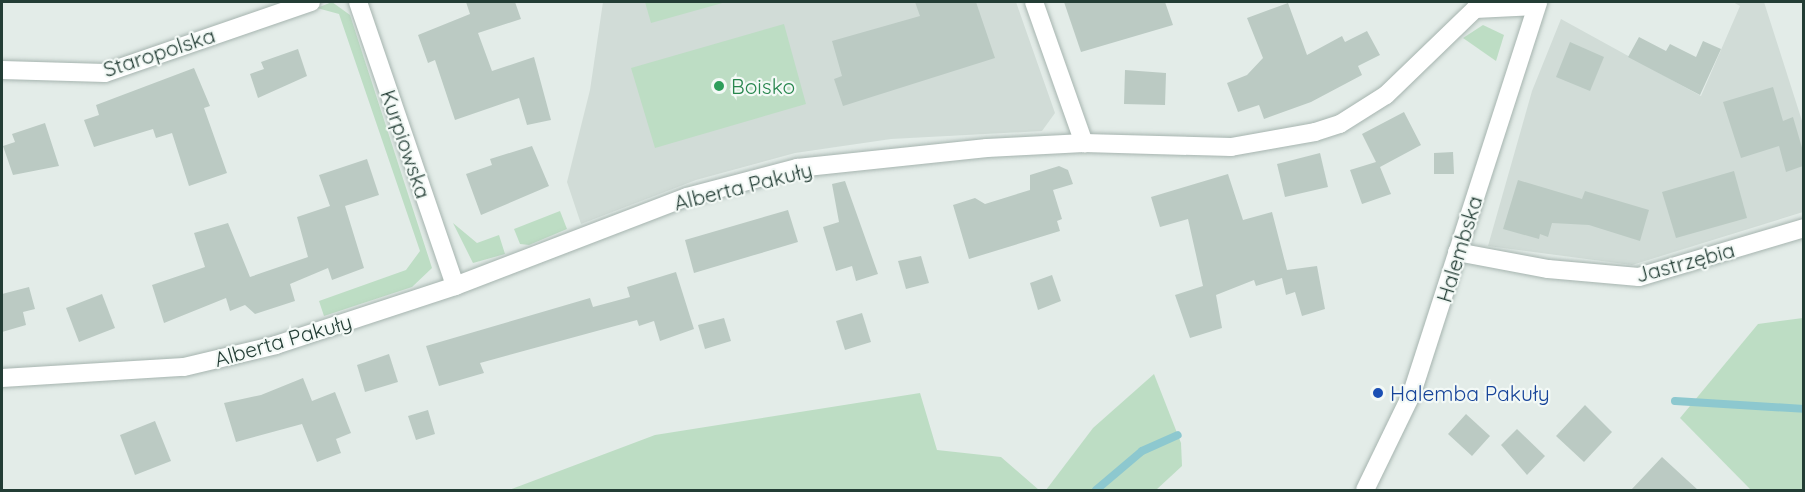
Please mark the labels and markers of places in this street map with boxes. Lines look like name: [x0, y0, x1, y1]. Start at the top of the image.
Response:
place label: Boisko: [731, 73, 795, 99]
marker: Boisko: [712, 79, 726, 93]
place label: Halemba Pakuły: [1390, 380, 1550, 406]
marker: Halemba Pakuły: [1371, 386, 1385, 400]

